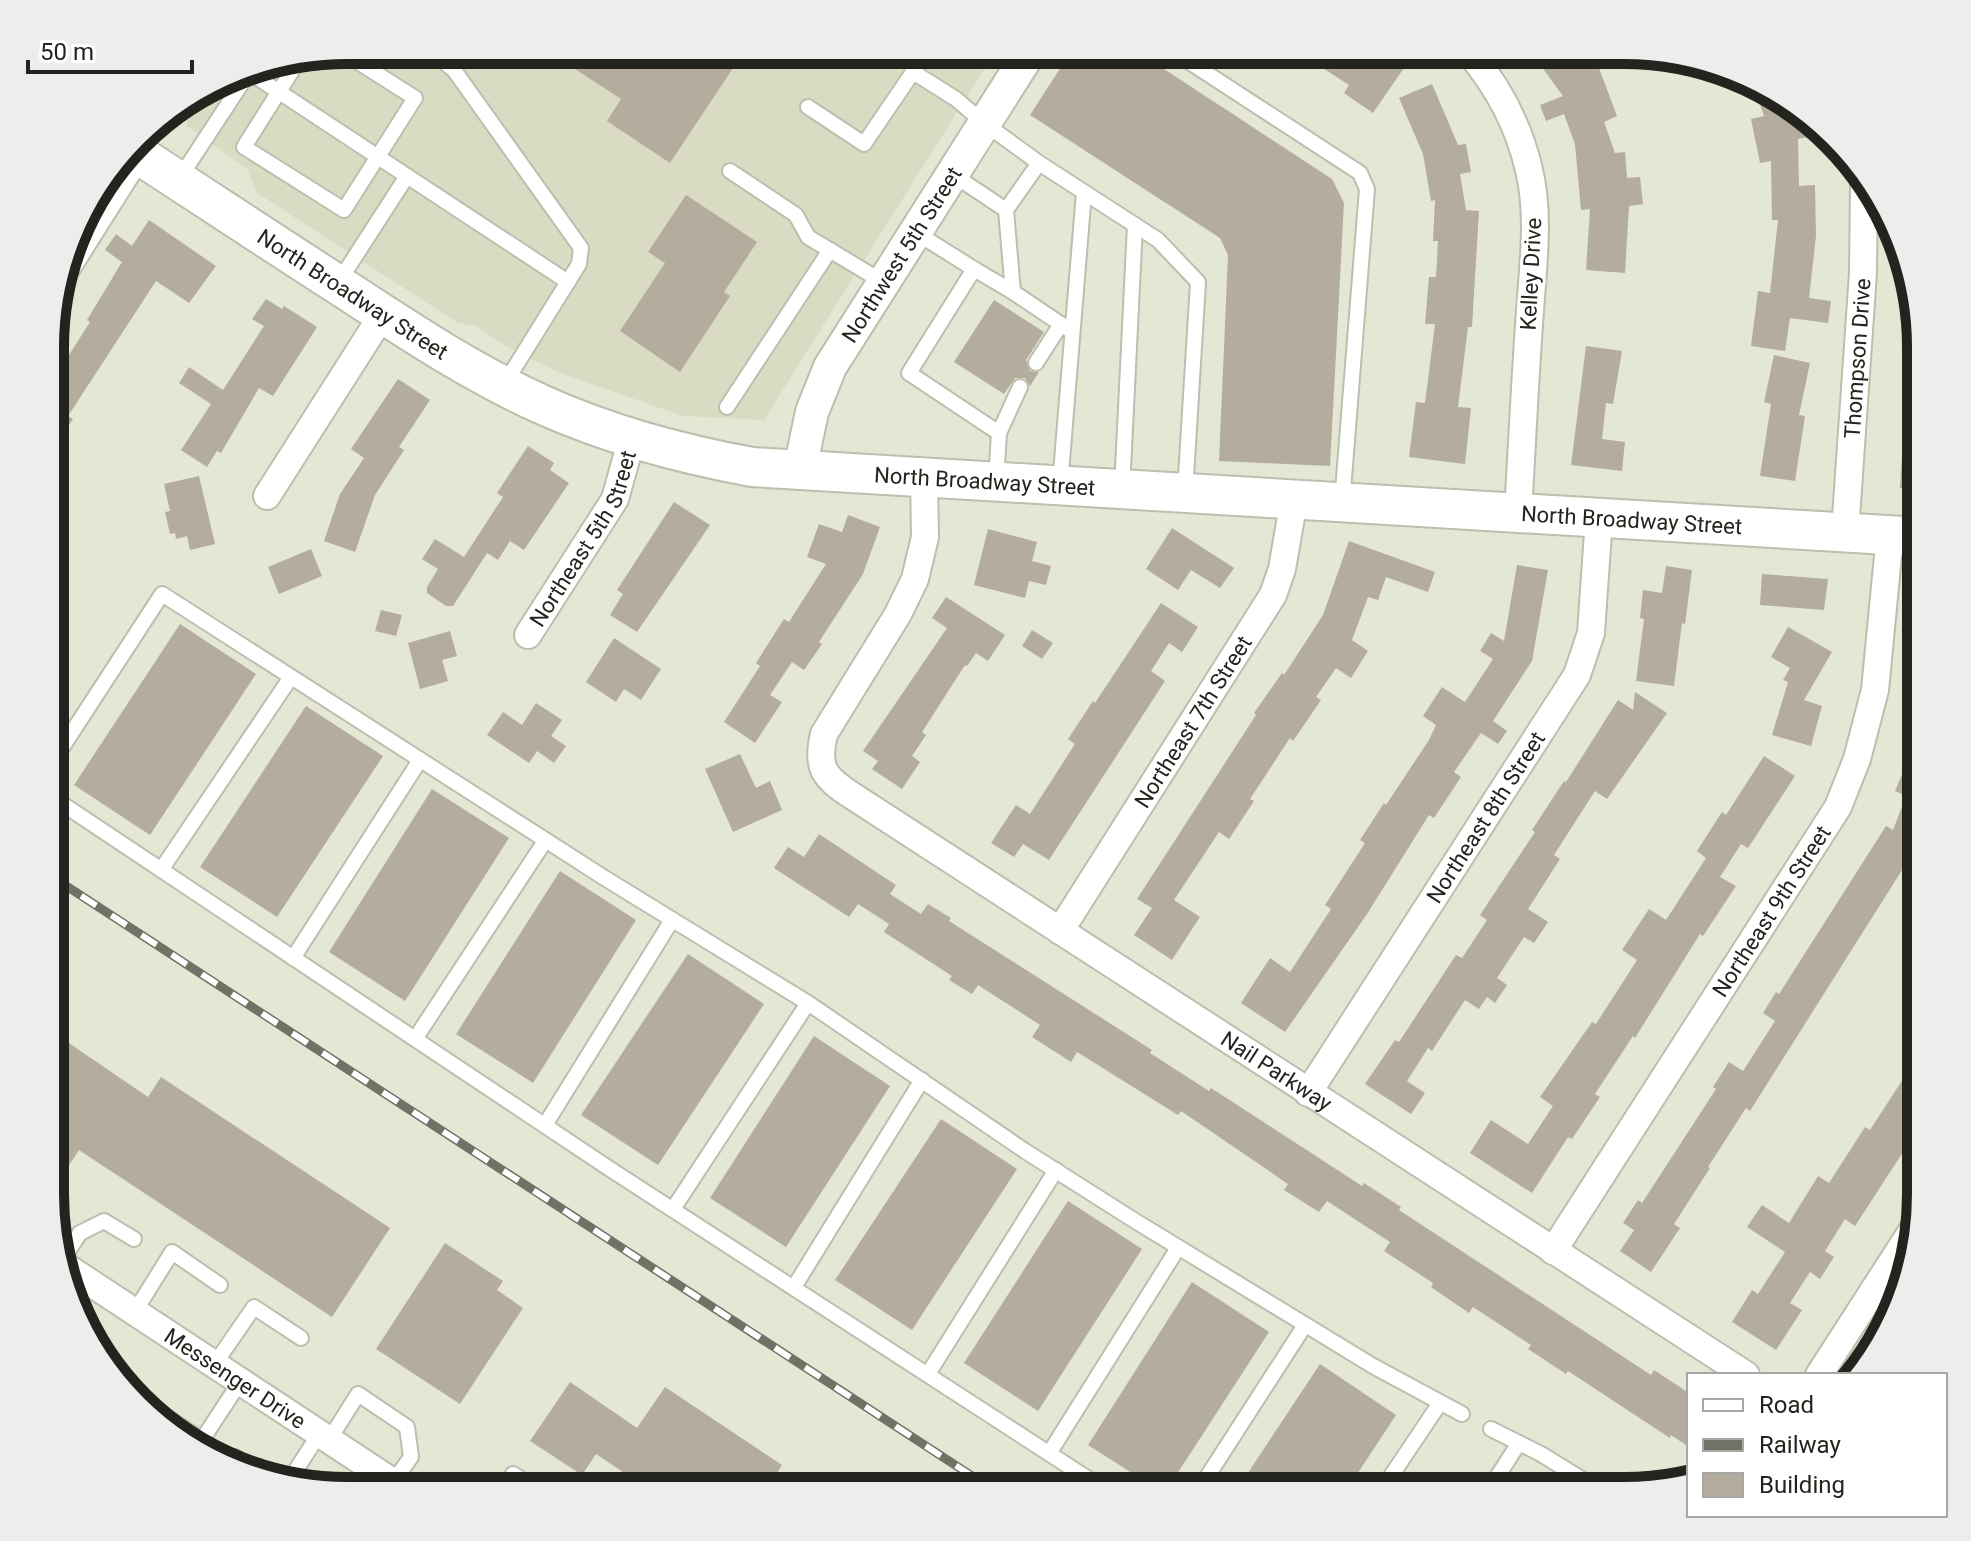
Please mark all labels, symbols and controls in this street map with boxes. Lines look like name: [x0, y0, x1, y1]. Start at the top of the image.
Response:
scale bar: [28, 24, 192, 74]
text: 50 m: [40, 38, 94, 66]
street label: Northwest 5th Street: [836, 162, 966, 347]
street label: Kelley Drive: [1516, 217, 1546, 331]
street label: North Broadway Street: [253, 224, 453, 364]
street label: Thompson Drive: [1839, 278, 1875, 439]
street label: Northeast 5th Street: [524, 448, 640, 631]
street label: North Broadway Street: [874, 462, 1096, 500]
street label: North Broadway Street: [1520, 501, 1743, 539]
street label: Northeast 7th Street: [1129, 631, 1256, 812]
street label: Northeast 8th Street: [1421, 727, 1550, 907]
street label: Northeast 9th Street: [1707, 821, 1835, 1001]
street label: Nail Parkway: [1217, 1026, 1337, 1116]
street label: Messenger Drive: [160, 1323, 311, 1434]
legend: [1687, 1373, 1947, 1517]
text: Road: [1759, 1391, 1814, 1419]
text: Railway: [1759, 1431, 1841, 1459]
text: Building: [1759, 1471, 1845, 1499]

